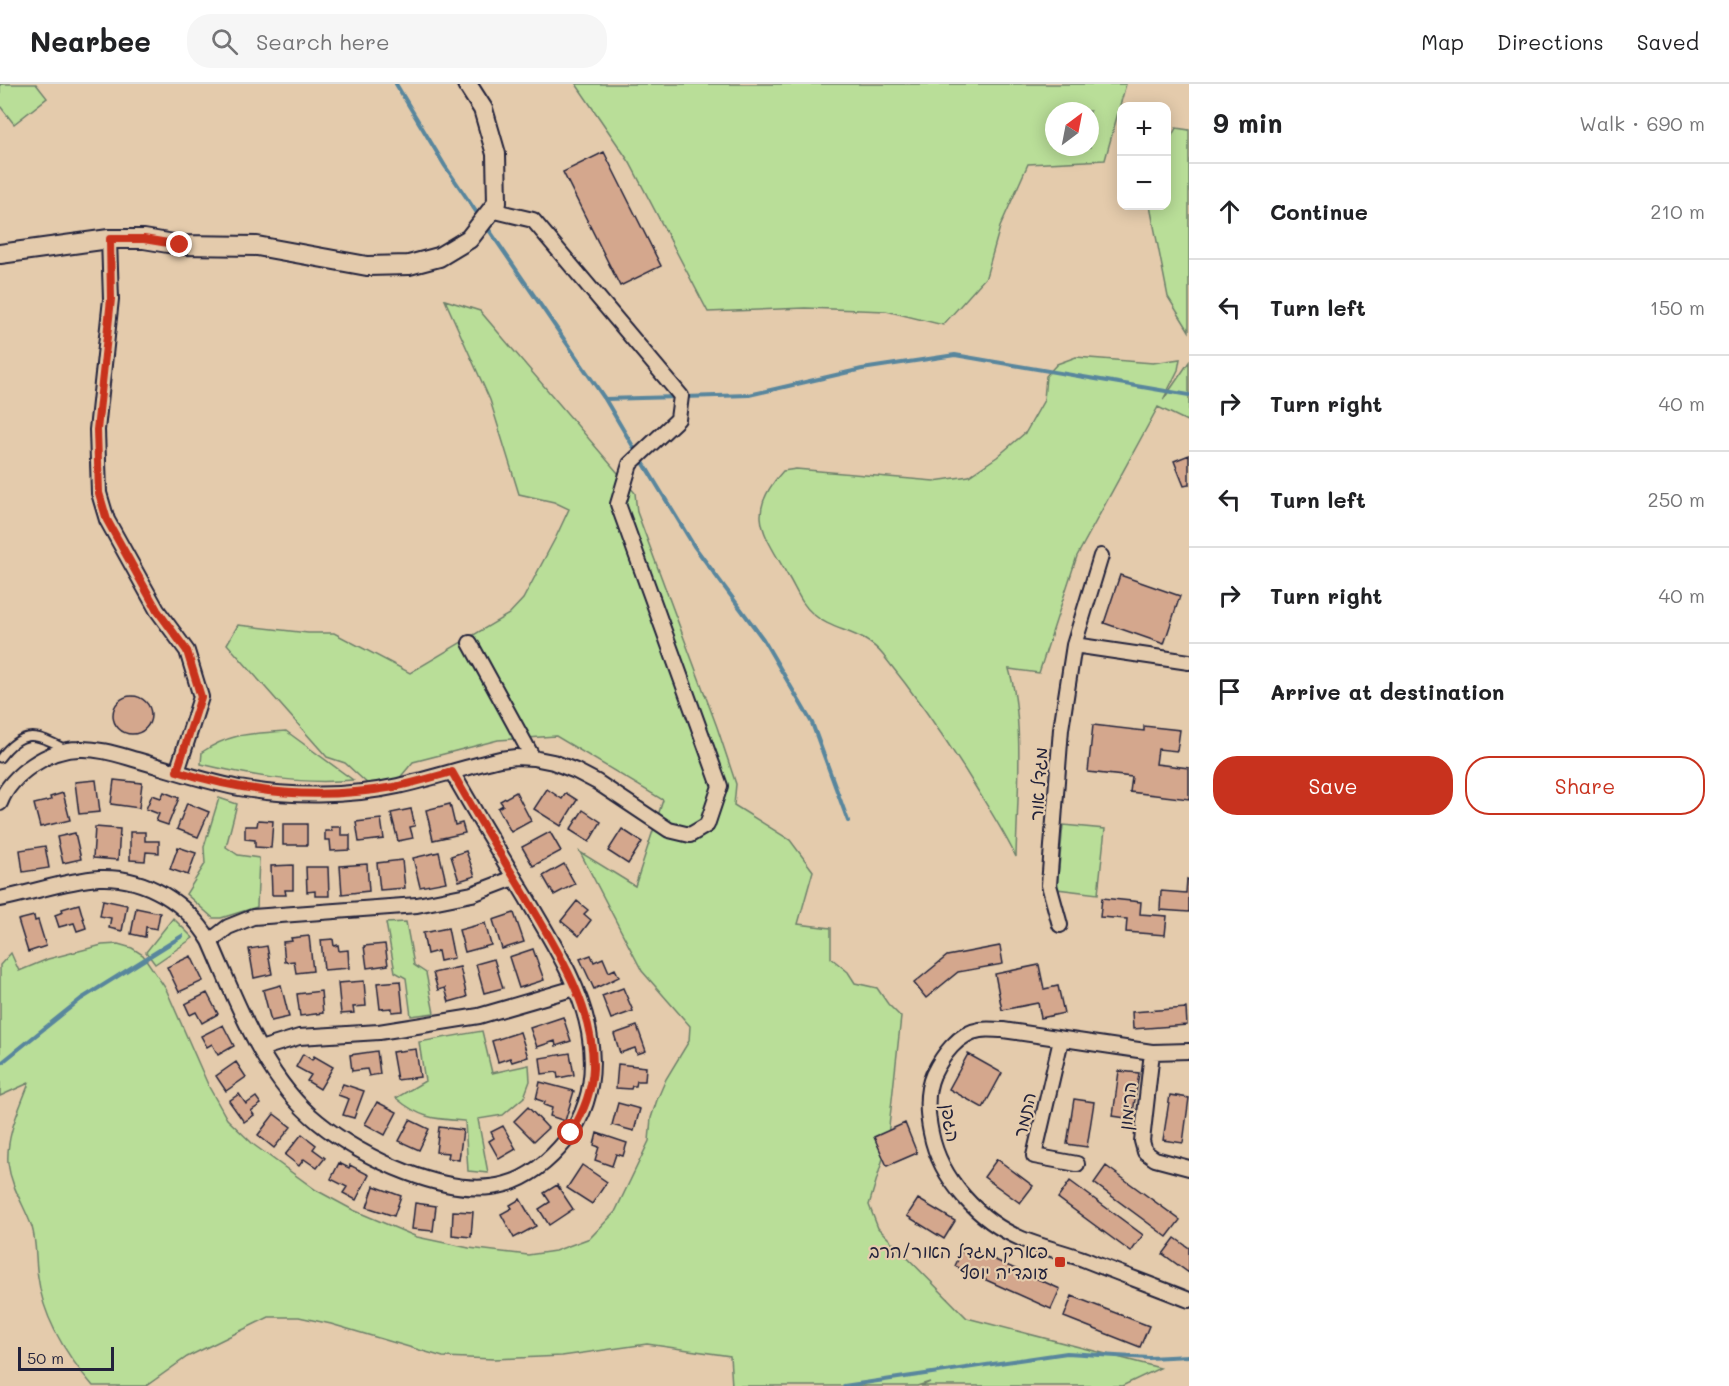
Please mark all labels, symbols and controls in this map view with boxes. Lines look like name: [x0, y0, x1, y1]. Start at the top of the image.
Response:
search box: [187, 14, 607, 68]
text: Nearbee: [30, 23, 151, 59]
icon: search: [208, 25, 241, 58]
text: Search here: [256, 27, 390, 56]
text: Map: [1421, 28, 1464, 55]
text: Directions: [1497, 28, 1604, 55]
text: Saved: [1637, 28, 1699, 55]
north arrow: [1045, 102, 1099, 156]
map controls: [1117, 102, 1171, 210]
button: +: [1117, 102, 1171, 156]
text: 9 min: [1213, 106, 1282, 140]
text: Walk · 690 m: [1579, 110, 1705, 136]
button: −: [1117, 156, 1171, 210]
icon: ahead: [1213, 195, 1246, 228]
text: Continue: [1270, 197, 1368, 226]
text: 210 m: [1650, 198, 1705, 224]
route end: [166, 231, 192, 257]
icon: left: [1213, 291, 1246, 324]
text: Turn left: [1270, 293, 1366, 322]
text: 150 m: [1650, 294, 1705, 320]
icon: right: [1213, 387, 1246, 420]
text: Turn right: [1270, 389, 1382, 418]
text: 40 m: [1659, 390, 1705, 416]
icon: left: [1213, 483, 1246, 516]
text: Turn left: [1270, 485, 1366, 514]
text: 250 m: [1648, 486, 1705, 512]
icon: right: [1213, 579, 1246, 612]
text: Turn right: [1270, 581, 1382, 610]
text: 40 m: [1659, 582, 1705, 608]
icon: arrive: [1213, 675, 1246, 708]
text: Arrive at destination: [1270, 677, 1505, 706]
street label: מגדל אור: [1023, 746, 1053, 822]
button: Save: [1213, 756, 1453, 815]
button: Share: [1465, 756, 1705, 815]
street label: הרימון: [1113, 1080, 1141, 1131]
street label: התמר: [1007, 1090, 1041, 1140]
street label: הגפן: [936, 1102, 966, 1144]
route start: [557, 1119, 583, 1145]
place label: פארק מגדל האור/הרב עובדיה יוסף: [869, 1239, 1048, 1284]
marker: פארק מגדל האור/הרב עובדיה יוסף: [1053, 1255, 1067, 1269]
scale bar: [18, 1344, 114, 1372]
text: 50 m: [27, 1347, 64, 1368]

